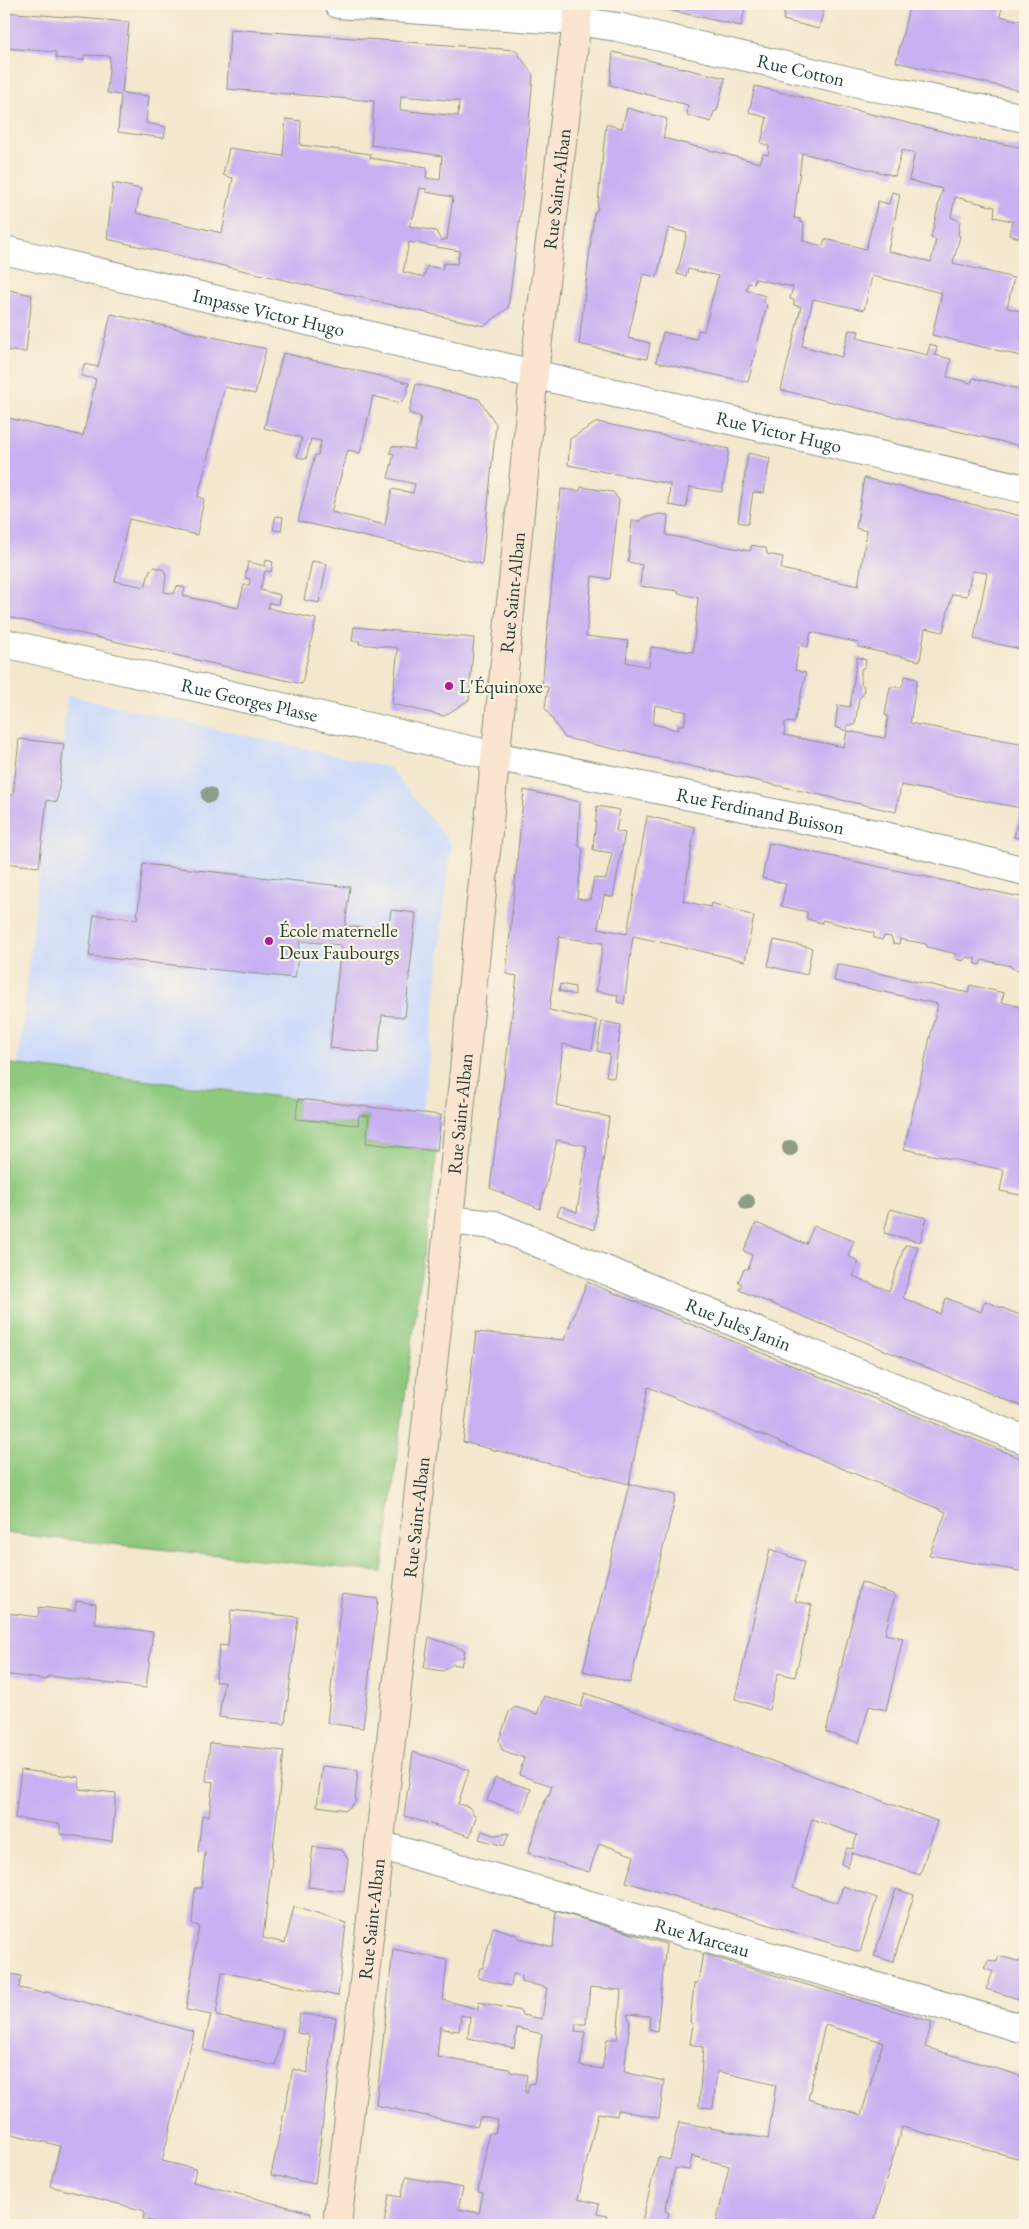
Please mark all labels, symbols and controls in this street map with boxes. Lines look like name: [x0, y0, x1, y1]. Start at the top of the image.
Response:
street label: Rue Cotton: [755, 48, 847, 92]
street label: Rue Saint-Alban: [537, 127, 577, 251]
street label: Impasse Victor Hugo: [190, 283, 347, 342]
street label: Rue Victor Hugo: [714, 405, 844, 459]
street label: Rue Saint-Alban: [494, 531, 531, 654]
street label: Rue Georges Plasse: [179, 672, 320, 728]
place label: L'Équinoxe: [459, 674, 543, 699]
marker: L'Équinoxe: [443, 680, 455, 692]
street label: Rue Ferdinand Buisson: [674, 782, 847, 840]
place label: École maternelle Deux Faubourgs: [279, 918, 399, 965]
marker: École maternelle Deux Faubourgs: [263, 935, 275, 947]
street label: Rue Saint-Alban: [442, 1052, 479, 1176]
street label: Rue Jules Janin: [682, 1292, 795, 1357]
street label: Rue Saint-Alban: [397, 1455, 436, 1579]
street label: Rue Saint-Alban: [352, 1857, 391, 1981]
street label: Rue Marceau: [652, 1912, 753, 1963]

